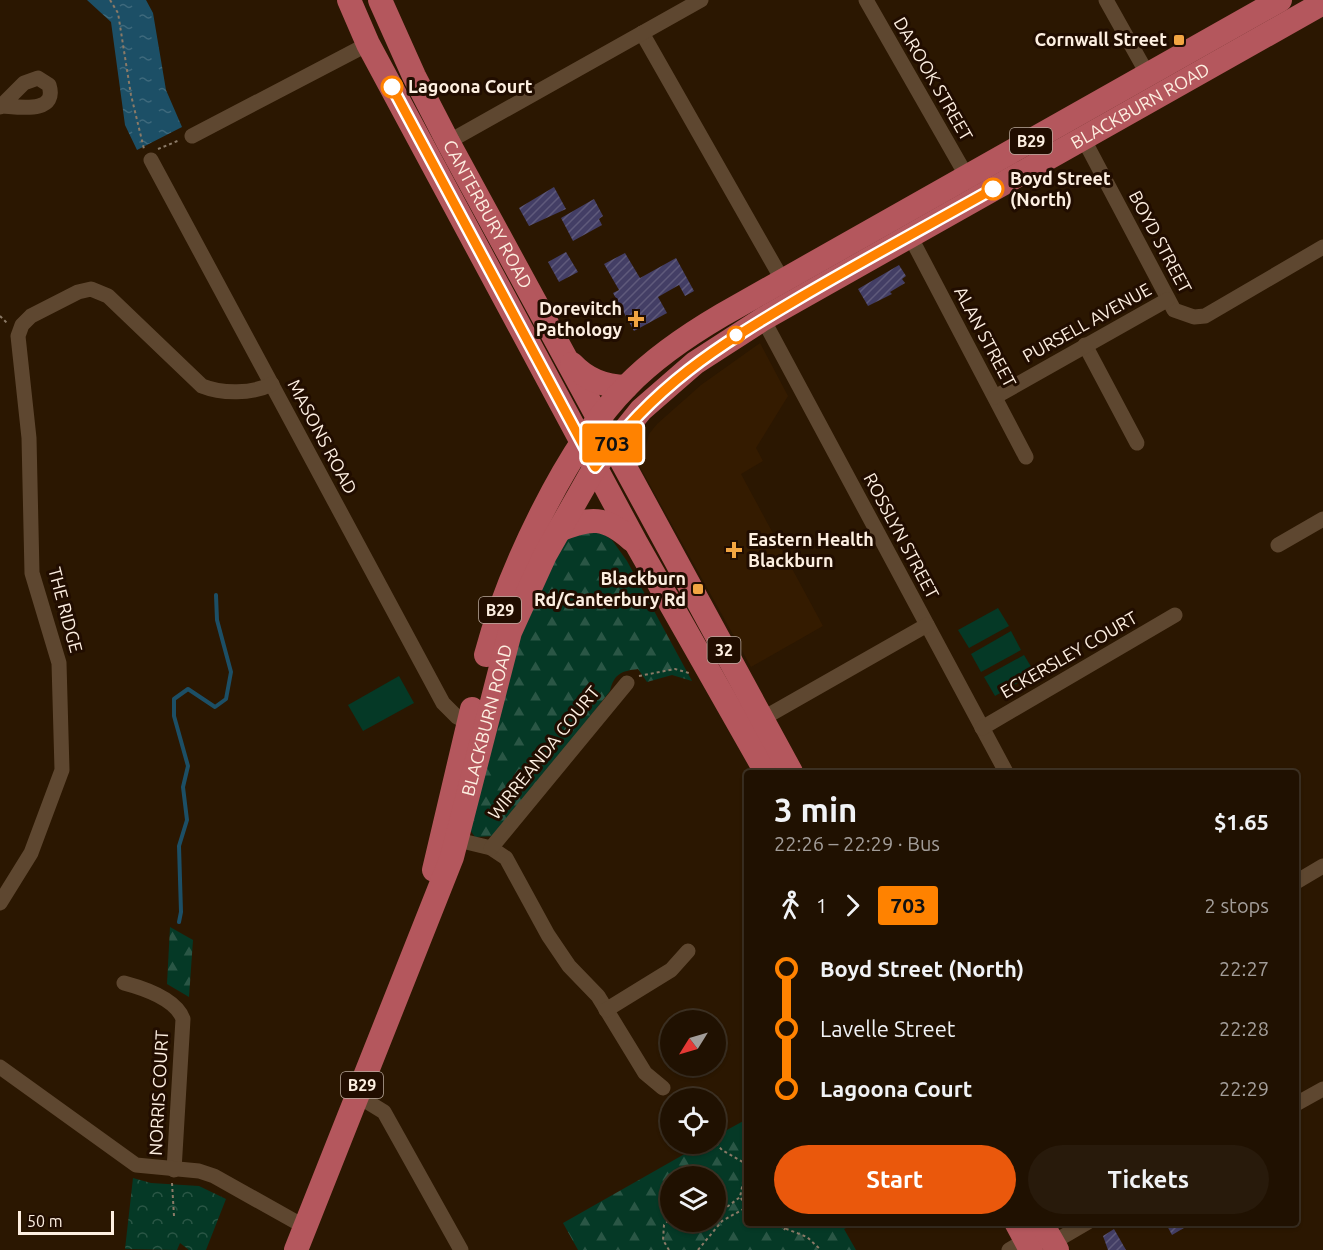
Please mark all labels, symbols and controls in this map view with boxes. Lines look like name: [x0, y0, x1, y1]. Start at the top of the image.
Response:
street label: DAROOK STREET: [890, 13, 977, 144]
place label: Cornwall Street: [1034, 29, 1167, 49]
marker: Cornwall Street: [1172, 33, 1186, 47]
street label: BLACKBURN ROAD: [1067, 58, 1213, 152]
marker: Lagoona Court: [381, 76, 403, 98]
place label: Lagoona Court: [408, 76, 533, 96]
road number: B29: [1010, 128, 1052, 154]
street label: CANTERBURY ROAD: [440, 136, 537, 292]
place label: Boyd Street (North): [1010, 168, 1111, 210]
marker: Boyd Street (North): [982, 178, 1004, 200]
street label: BOYD STREET: [1126, 187, 1196, 296]
street label: PURSELL AVENUE: [1019, 279, 1154, 366]
street label: ALAN STREET: [951, 283, 1021, 390]
place label: Dorevitch Pathology: [536, 298, 622, 339]
marker: Dorevitch Pathology: [627, 310, 645, 328]
unlabelled marker: [727, 326, 745, 344]
street label: MASONS ROAD: [284, 376, 361, 497]
line badge: 703: [578, 424, 646, 462]
text: 703: [594, 431, 630, 455]
street label: ROSSLYN STREET: [860, 469, 943, 602]
place label: Eastern Health Blackburn: [748, 529, 874, 570]
marker: Eastern Health Blackburn: [725, 541, 743, 559]
street label: THE RIDGE: [45, 565, 87, 655]
place label: Blackburn Rd/Canterbury Rd: [534, 568, 686, 609]
marker: Blackburn Rd/Canterbury Rd: [691, 582, 705, 596]
road number: B29: [479, 597, 521, 623]
street label: ECKERSLEY COURT: [996, 607, 1141, 701]
road number: 32: [708, 637, 740, 663]
street label: BLACKBURN ROAD: [457, 642, 515, 798]
street label: WIRREANDA COURT: [483, 682, 603, 823]
text: 3 min: [774, 791, 857, 828]
text: $1.65: [1214, 809, 1269, 834]
text: 22:26 – 22:29 · Bus: [774, 832, 940, 855]
icon: walk: [774, 889, 807, 922]
icon: forward: [836, 889, 869, 922]
text: 703: [890, 893, 926, 917]
text: 1: [816, 894, 827, 917]
text: 2 stops: [1205, 894, 1269, 917]
text: Boyd Street (North): [820, 956, 1024, 981]
text: 22:27: [1219, 957, 1269, 980]
north arrow: [660, 1010, 726, 1076]
map controls: [660, 1010, 726, 1232]
text: Lavelle Street: [820, 1016, 955, 1041]
text: 22:28: [1219, 1017, 1269, 1040]
street label: NORRIS COURT: [145, 1030, 171, 1156]
road number: B29: [341, 1072, 383, 1098]
text: Lagoona Court: [820, 1076, 972, 1101]
text: 22:29: [1219, 1077, 1269, 1100]
button: locate: [660, 1088, 726, 1154]
button: Start: [774, 1145, 1016, 1214]
button: Tickets: [1028, 1145, 1269, 1214]
button: layers: [660, 1166, 726, 1232]
scale bar: [18, 1208, 114, 1236]
text: 50 m: [27, 1212, 63, 1230]

